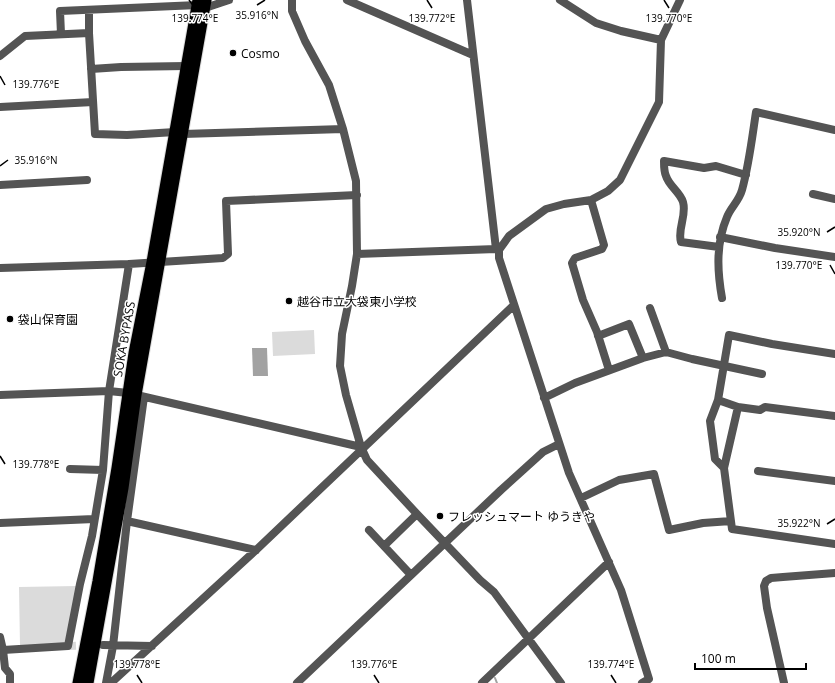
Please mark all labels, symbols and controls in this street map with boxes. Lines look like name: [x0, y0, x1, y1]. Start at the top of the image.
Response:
text: 35.916°N: [235, 8, 279, 22]
text: 139.774°E: [172, 11, 218, 25]
text: 139.772°E: [409, 11, 455, 25]
text: 139.770°E: [646, 11, 692, 25]
place label: Cosmo: [241, 45, 280, 62]
marker: Cosmo: [228, 48, 238, 58]
text: 139.776°E: [13, 77, 59, 91]
text: 35.916°N: [14, 153, 58, 167]
text: 35.920°N: [777, 225, 821, 239]
text: 139.770°E: [776, 258, 822, 272]
place label: 越谷市立大袋東小学校: [297, 293, 417, 310]
marker: 越谷市立大袋東小学校: [284, 296, 294, 306]
street label: SOKA BYPASS: [109, 300, 139, 378]
place label: 袋山保育園: [17, 311, 78, 328]
marker: 袋山保育園: [5, 314, 15, 324]
text: 139.778°E: [13, 457, 59, 471]
place label: フレッシュマート ゆうきや: [448, 508, 595, 525]
marker: フレッシュマート ゆうきや: [435, 511, 445, 521]
text: 35.922°N: [777, 516, 821, 530]
scale bar: [695, 645, 806, 671]
text: 100 m: [701, 650, 736, 667]
text: 139.778°E: [114, 657, 160, 671]
text: 139.776°E: [351, 657, 397, 671]
text: 139.774°E: [588, 657, 634, 671]

